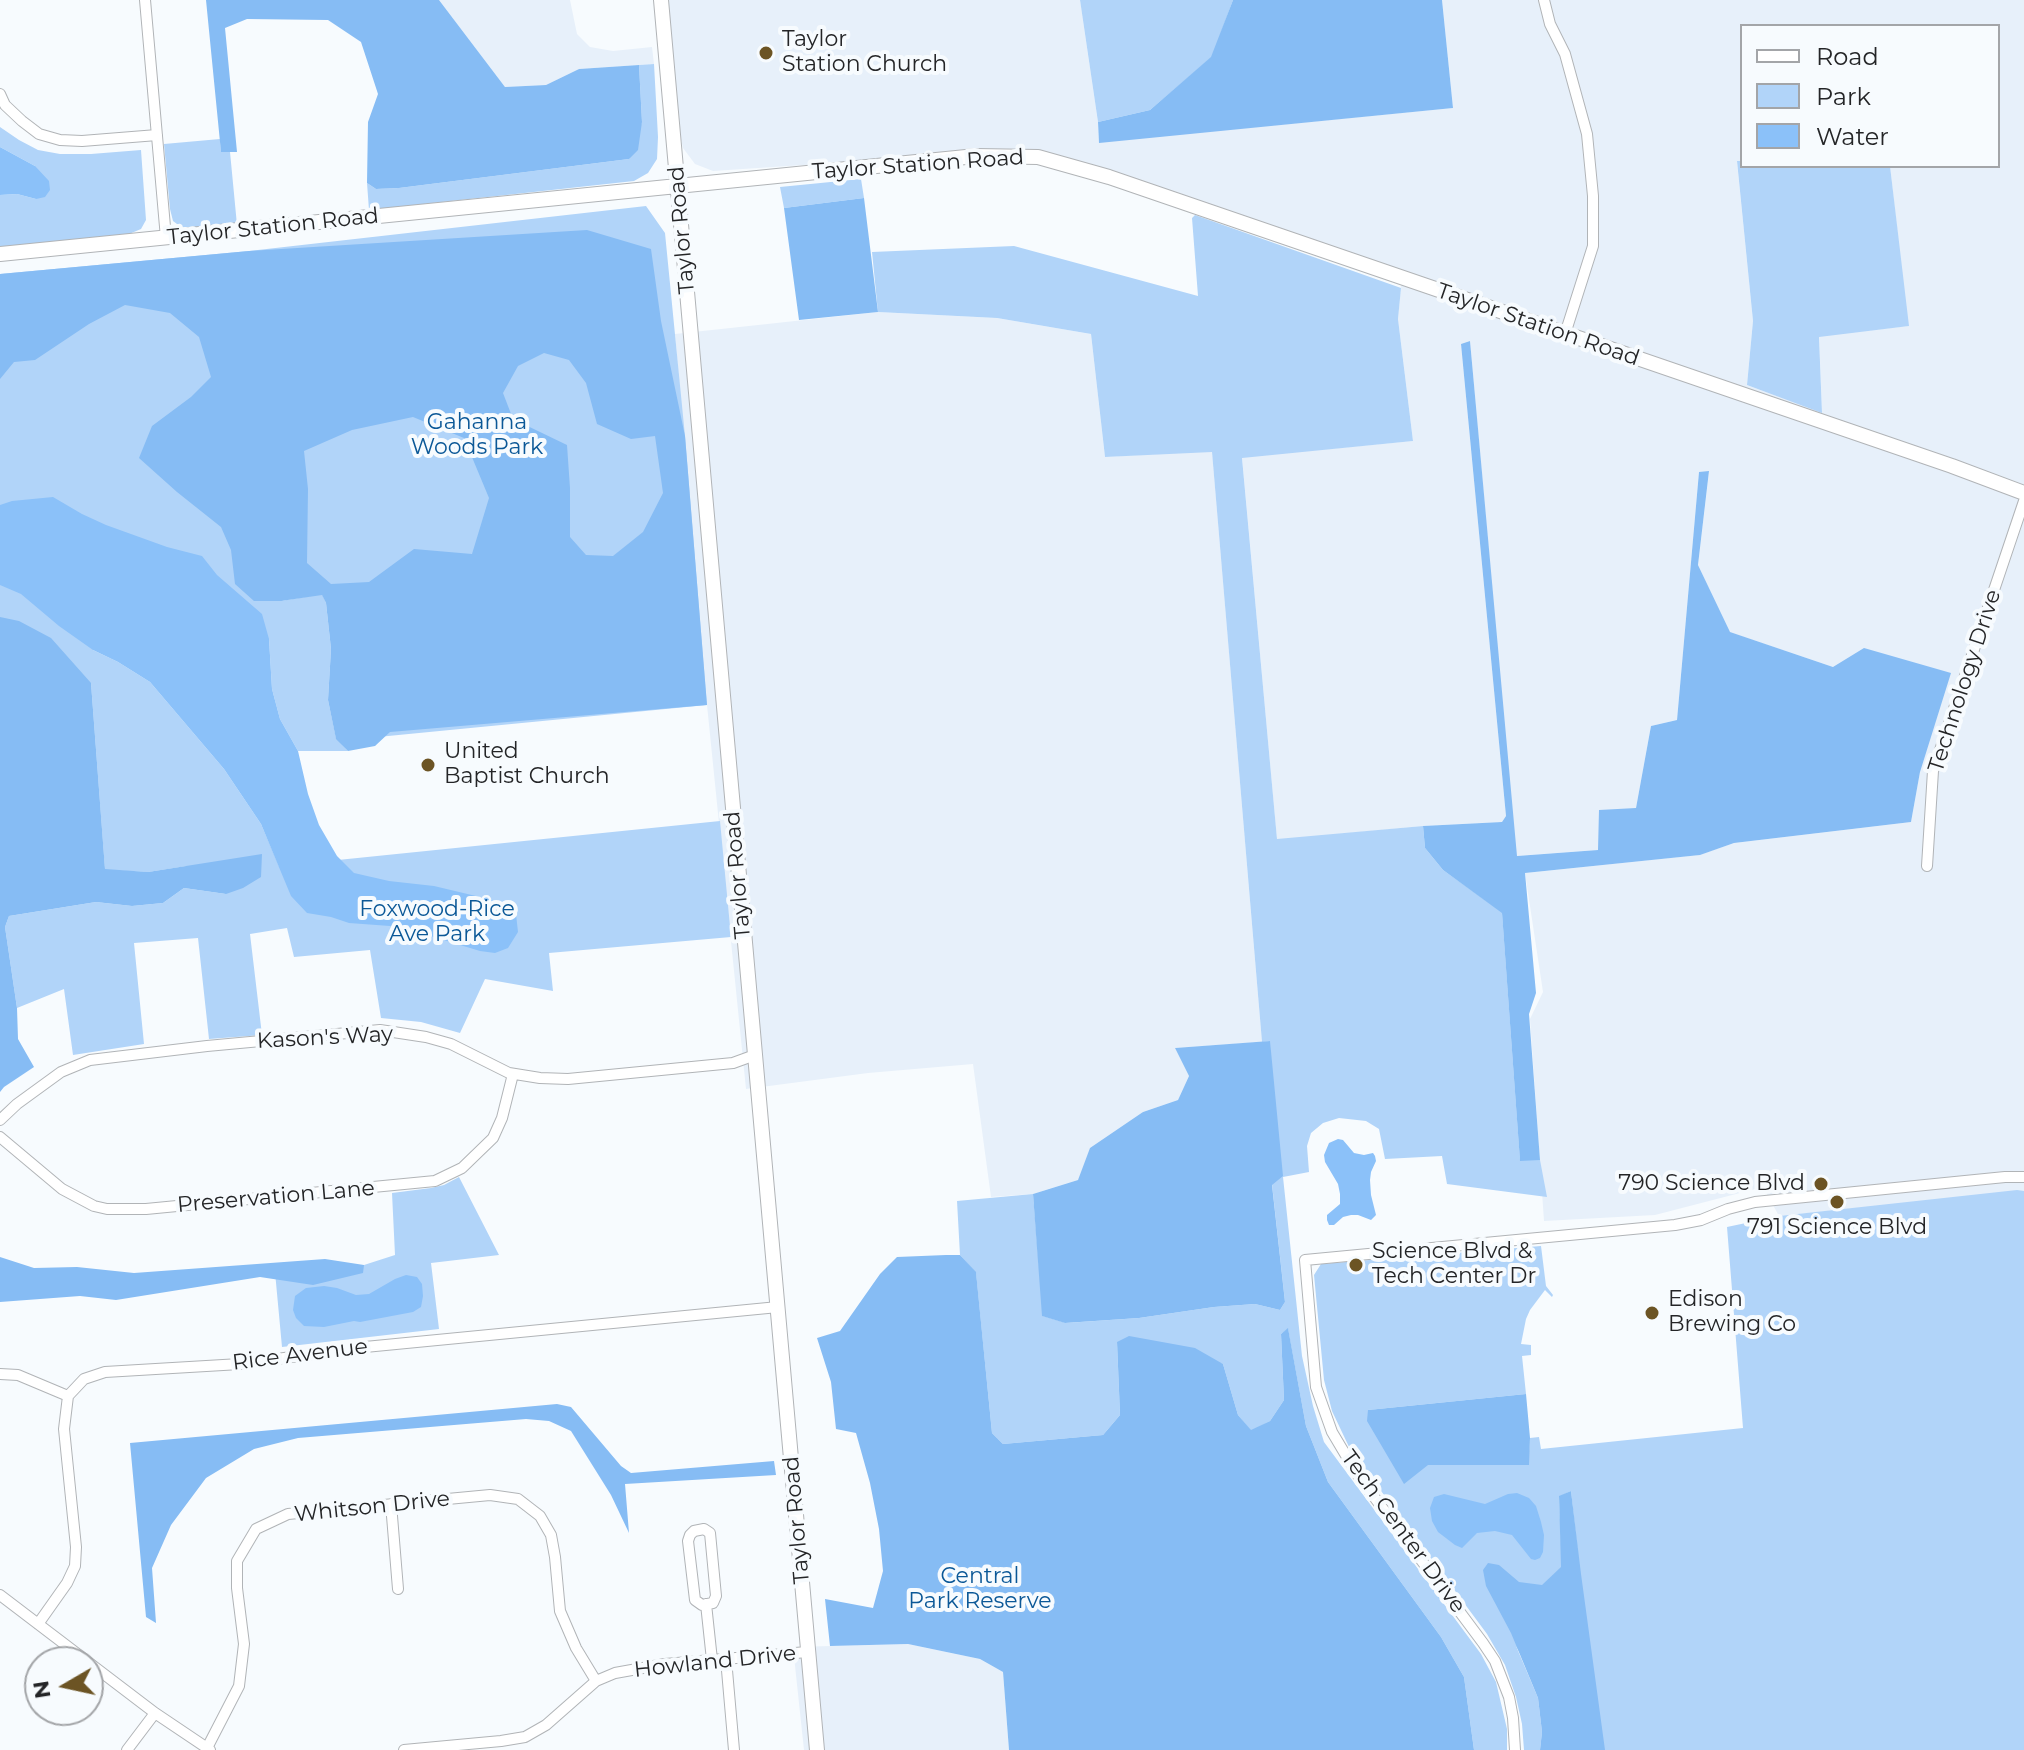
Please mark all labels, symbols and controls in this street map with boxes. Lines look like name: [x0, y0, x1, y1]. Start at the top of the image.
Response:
legend: [1740, 24, 2000, 168]
place label: Taylor Station Church: [782, 27, 947, 78]
text: Road: [1816, 42, 1879, 71]
marker: Taylor Station Church: [757, 44, 775, 62]
text: Park: [1816, 82, 1871, 111]
text: Water: [1816, 122, 1889, 151]
street label: Taylor Station Road: [811, 144, 1025, 186]
street label: Taylor Road: [663, 165, 701, 295]
street label: Taylor Station Road: [166, 203, 380, 251]
street label: Taylor Station Road: [1433, 278, 1643, 372]
park label: Gahanna Woods Park: [411, 410, 543, 462]
street label: Technology Drive: [1923, 586, 2007, 776]
place label: United Baptist Church: [444, 739, 610, 790]
marker: United Baptist Church: [419, 756, 437, 774]
street label: Taylor Road: [719, 810, 757, 940]
park label: Foxwood-Rice Ave Park: [359, 897, 515, 948]
street label: Kason's Way: [256, 1021, 394, 1055]
place label: 790 Science Blvd: [1618, 1171, 1805, 1197]
street label: Preservation Lane: [176, 1175, 376, 1219]
marker: 790 Science Blvd: [1812, 1175, 1830, 1193]
marker: 791 Science Blvd: [1828, 1193, 1846, 1211]
place label: 791 Science Blvd: [1747, 1215, 1927, 1241]
place label: Science Blvd & Tech Center Dr: [1372, 1239, 1536, 1290]
marker: Science Blvd & Tech Center Dr: [1347, 1256, 1365, 1274]
place label: Edison Brewing Co: [1668, 1287, 1796, 1338]
marker: Edison Brewing Co: [1643, 1304, 1661, 1322]
street label: Rice Avenue: [231, 1334, 369, 1376]
street label: Tech Center Drive: [1335, 1445, 1471, 1619]
street label: Taylor Road: [778, 1455, 816, 1585]
street label: Whitson Drive: [293, 1486, 451, 1528]
park label: Central Park Reserve: [908, 1564, 1052, 1616]
street label: Howland Drive: [633, 1640, 797, 1684]
north arrow: [24, 1646, 104, 1726]
text: N: [27, 1679, 57, 1700]

